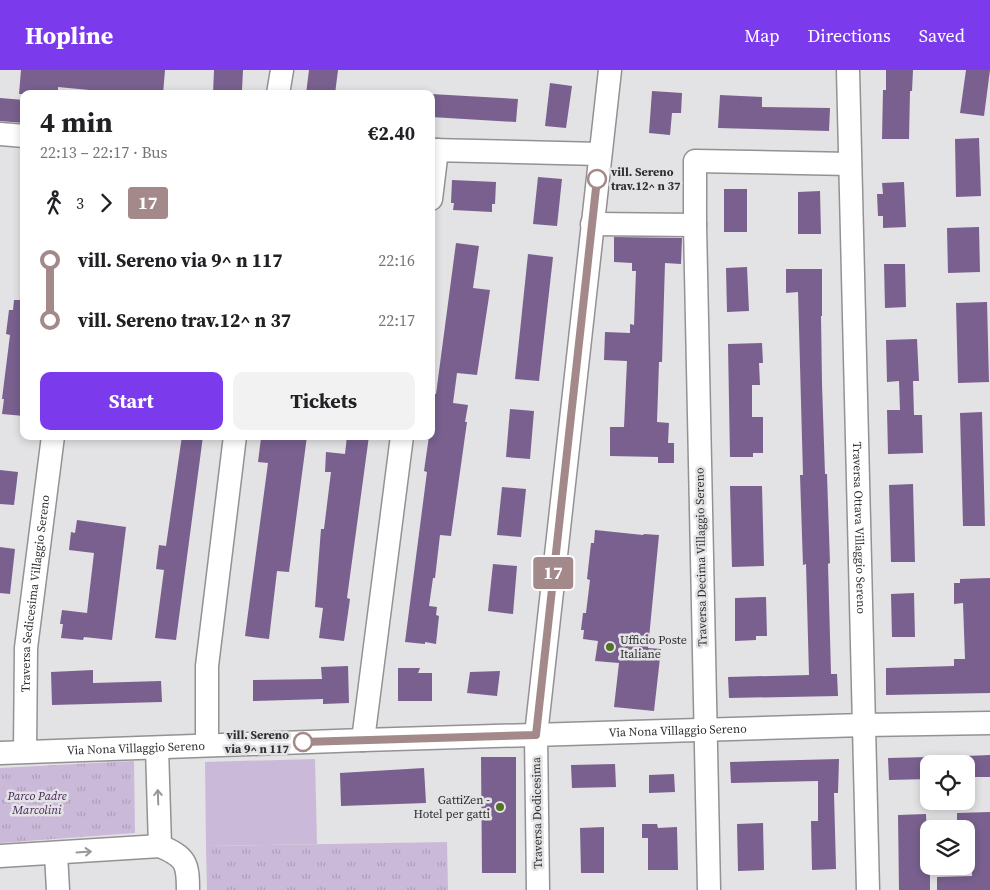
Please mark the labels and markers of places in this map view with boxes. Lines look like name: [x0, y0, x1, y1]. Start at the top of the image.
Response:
place label: vill. Sereno trav.12^ n 37: [610, 164, 681, 194]
marker: vill. Sereno trav.12^ n 37: [587, 169, 607, 189]
place label: Ufficio Poste Italiane: [620, 632, 687, 662]
marker: Ufficio Poste Italiane: [604, 641, 616, 653]
place label: vill. Sereno via 9^ n 117: [224, 727, 289, 757]
marker: vill. Sereno via 9^ n 117: [293, 732, 313, 752]
place label: GattiZen - Hotel per gatti: [413, 792, 490, 822]
marker: GattiZen - Hotel per gatti: [494, 801, 506, 813]

